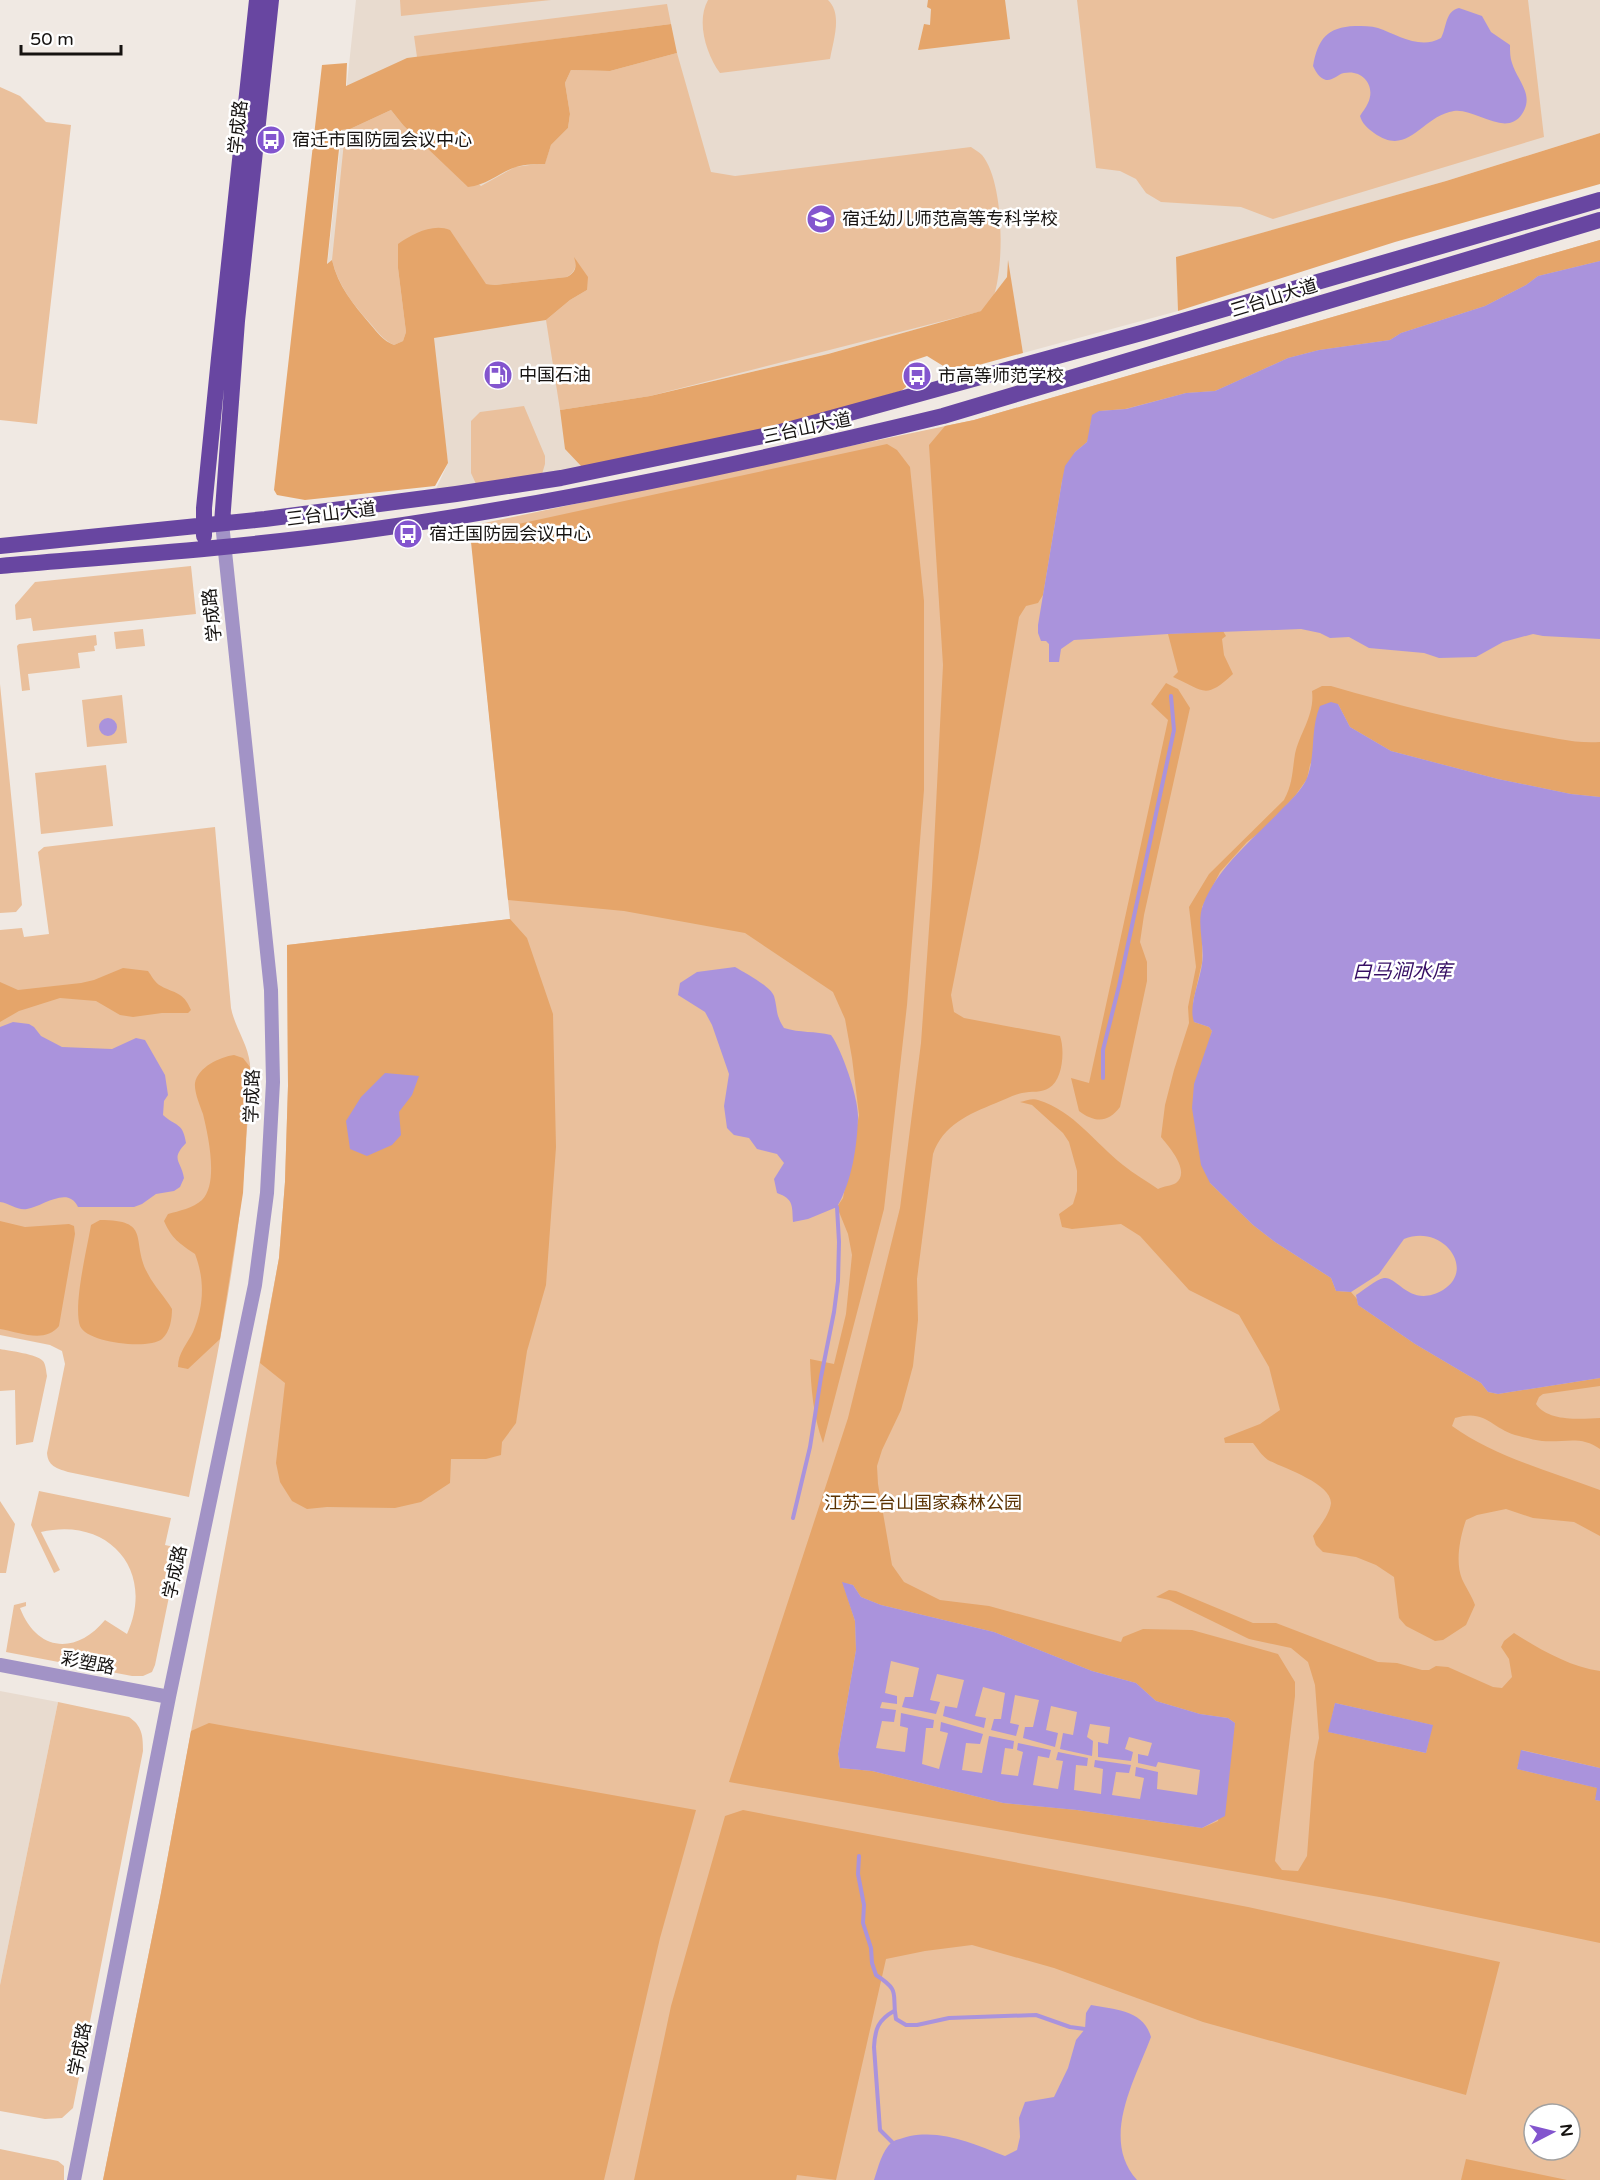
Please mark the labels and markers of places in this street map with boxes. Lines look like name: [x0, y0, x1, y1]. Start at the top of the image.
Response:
bus stop icon: 宿迁市国防园会议中心: [255, 124, 287, 156]
place label: 宿迁市国防园会议中心: [292, 129, 472, 151]
school or university icon: 宿迁幼儿师范高等专科学校: [805, 203, 837, 235]
place label: 宿迁幼儿师范高等专科学校: [842, 208, 1058, 230]
fuel station icon: 中国石油: [482, 359, 514, 391]
bus stop icon: 市高等师范学校: [901, 360, 933, 392]
place label: 中国石油: [519, 364, 591, 386]
place label: 市高等师范学校: [938, 365, 1064, 387]
bus stop icon: 宿迁国防园会议中心: [392, 518, 424, 550]
place label: 宿迁国防园会议中心: [429, 523, 591, 545]

